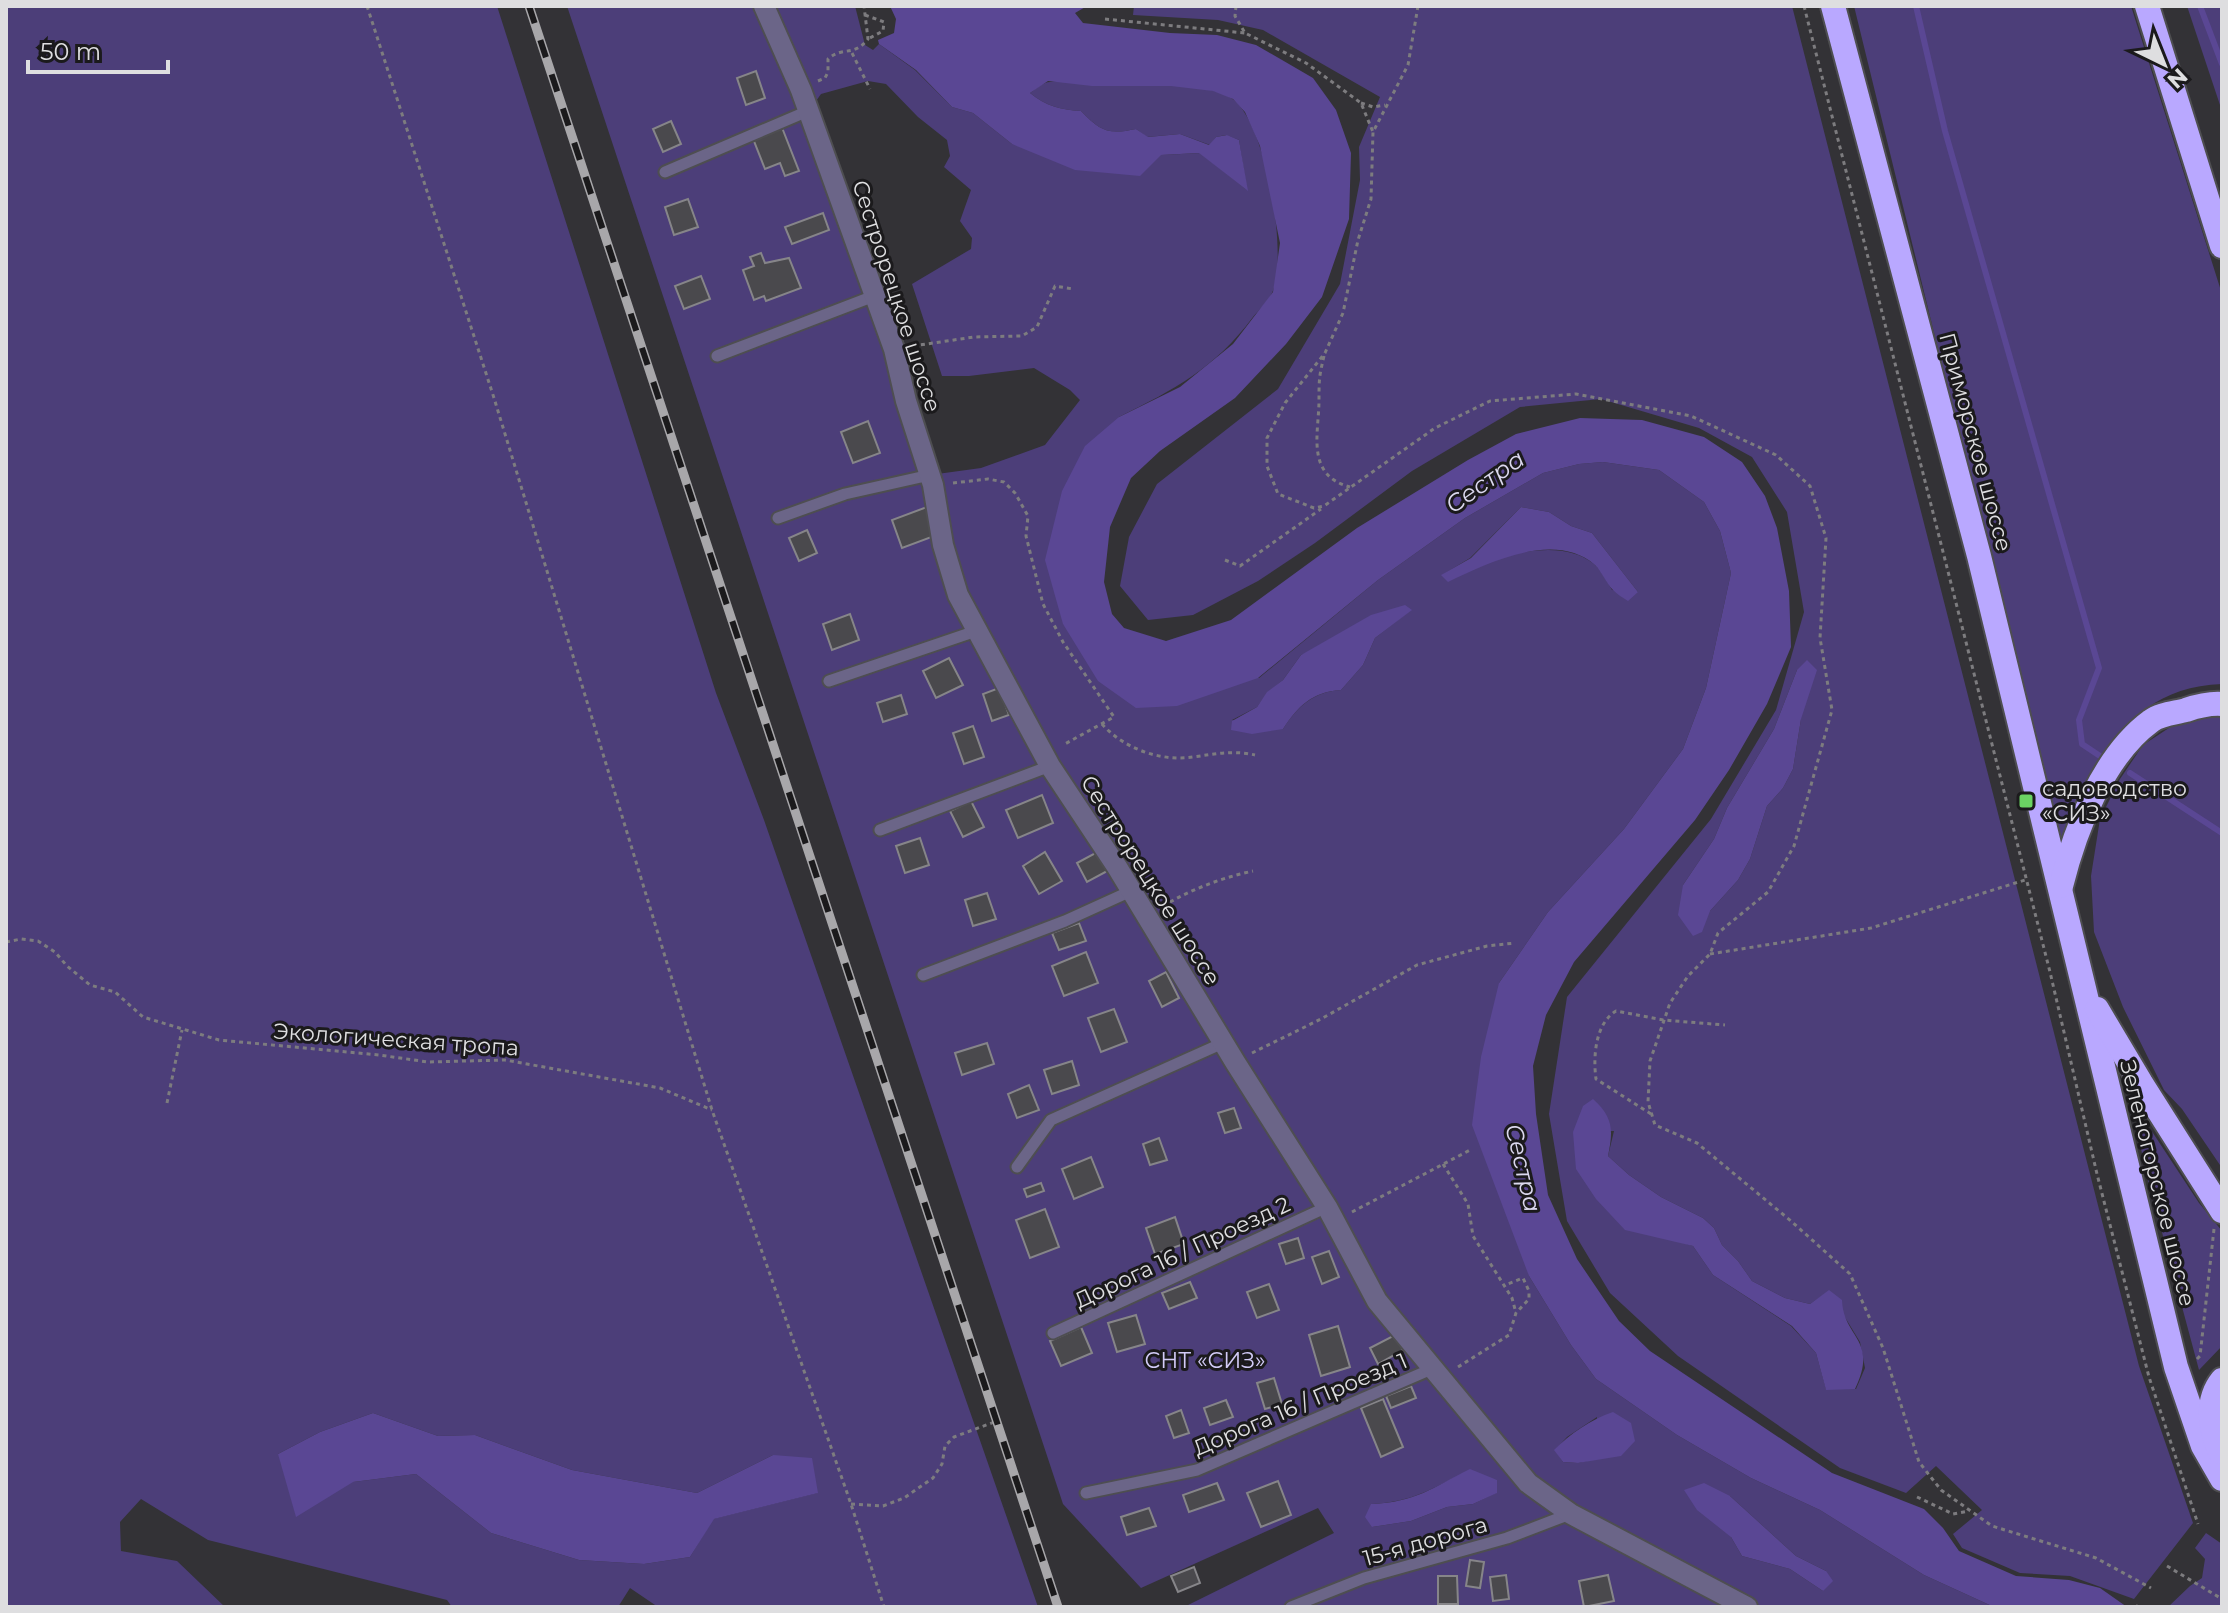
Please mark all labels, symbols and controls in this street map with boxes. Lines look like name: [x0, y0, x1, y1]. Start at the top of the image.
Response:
scale bar: [28, 24, 168, 74]
north arrow: [2124, 24, 2204, 104]
text: 50 m: [40, 37, 101, 66]
text: N: [2162, 62, 2193, 94]
street label: Сестрорецкое шоссе: [846, 177, 947, 416]
street label: Приморское шоссе: [1933, 330, 2018, 554]
water label: Сестра: [1440, 444, 1530, 519]
street label: Сестрорецкое шоссе: [1075, 770, 1226, 990]
place label: садоводство «СИЗ»: [2042, 775, 2187, 827]
marker: садоводство «СИЗ»: [2017, 792, 2035, 810]
street label: Экологическая тропа: [272, 1017, 520, 1062]
street label: Зеленогорское шоссе: [2114, 1057, 2201, 1309]
water label: Сестра: [1499, 1121, 1548, 1215]
street label: Дорога 16 / Проезд 2: [1070, 1191, 1294, 1314]
park label: СНТ «СИЗ»: [1144, 1347, 1266, 1374]
street label: Дорога 16 / Проезд 1: [1189, 1347, 1411, 1462]
street label: 15-я дорога: [1360, 1511, 1490, 1572]

